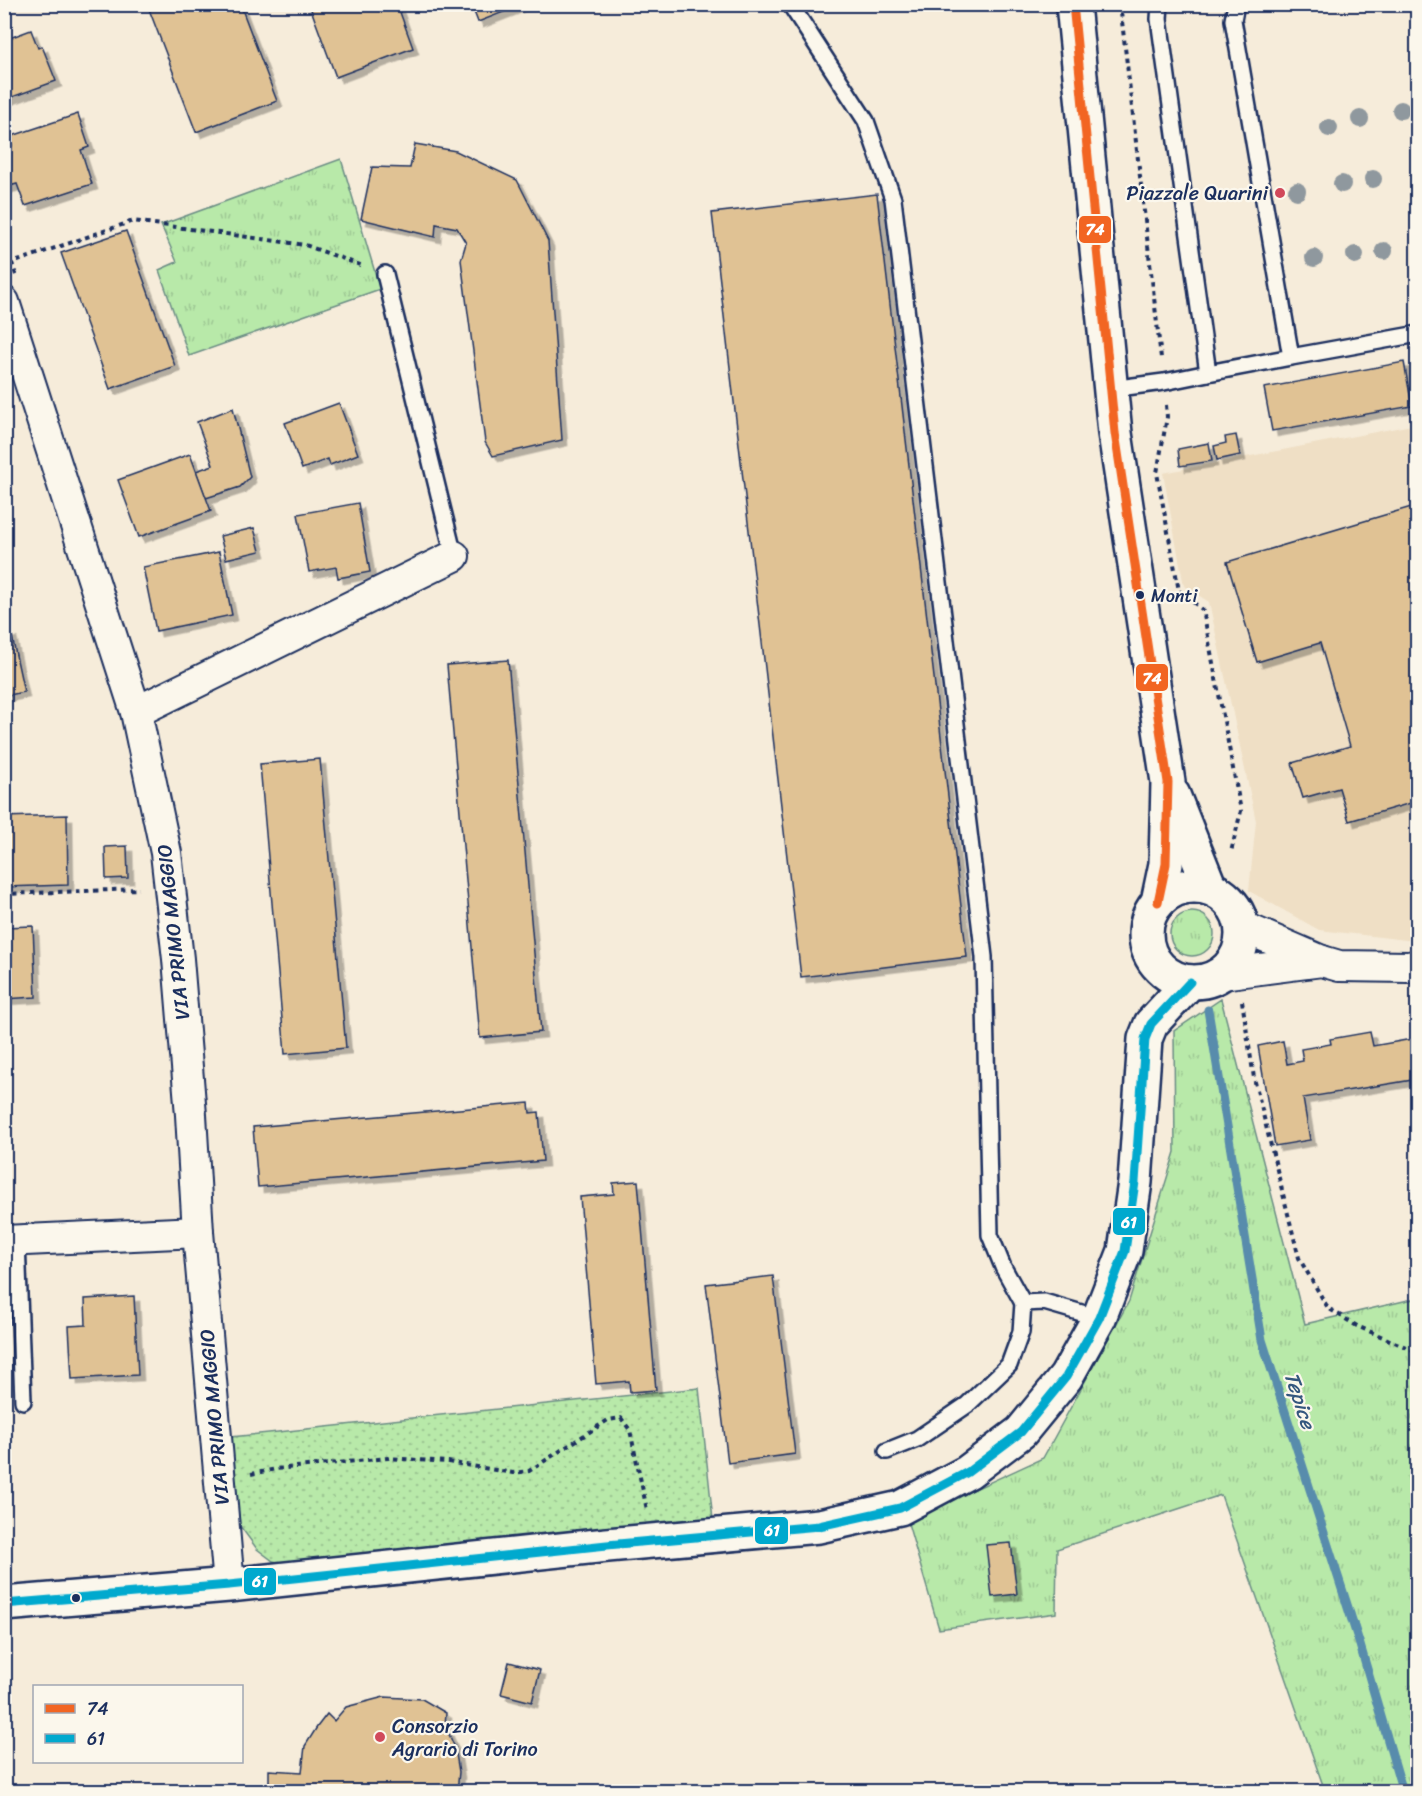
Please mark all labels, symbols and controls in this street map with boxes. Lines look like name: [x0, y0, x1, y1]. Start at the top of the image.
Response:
place label: Piazzale Quarini: [1126, 176, 1269, 211]
marker: Piazzale Quarini: [1273, 186, 1287, 200]
line badge: 74: [1078, 215, 1112, 244]
text: 74: [1085, 215, 1105, 244]
place label: Monti: [1151, 580, 1198, 612]
marker: Monti: [1134, 589, 1146, 601]
line badge: 74: [1135, 663, 1169, 692]
text: 74: [1142, 664, 1162, 693]
street label: VIA PRIMO MAGGIO: [147, 842, 200, 1022]
line badge: 61: [1112, 1207, 1146, 1236]
text: 61: [1120, 1208, 1137, 1237]
street label: VIA PRIMO MAGGIO: [189, 1328, 240, 1506]
water label: Tepice: [1273, 1367, 1328, 1435]
line badge: 61: [754, 1516, 789, 1545]
text: 61: [763, 1516, 780, 1545]
line badge: 61: [243, 1567, 277, 1596]
text: 61: [251, 1567, 268, 1596]
unlabelled marker: [70, 1592, 82, 1604]
legend: [33, 1685, 243, 1763]
text: 74: [87, 1693, 109, 1725]
place label: Consorzio Agrario di Torino: [391, 1709, 538, 1767]
text: 61: [87, 1723, 105, 1755]
marker: Consorzio Agrario di Torino: [373, 1730, 387, 1744]

